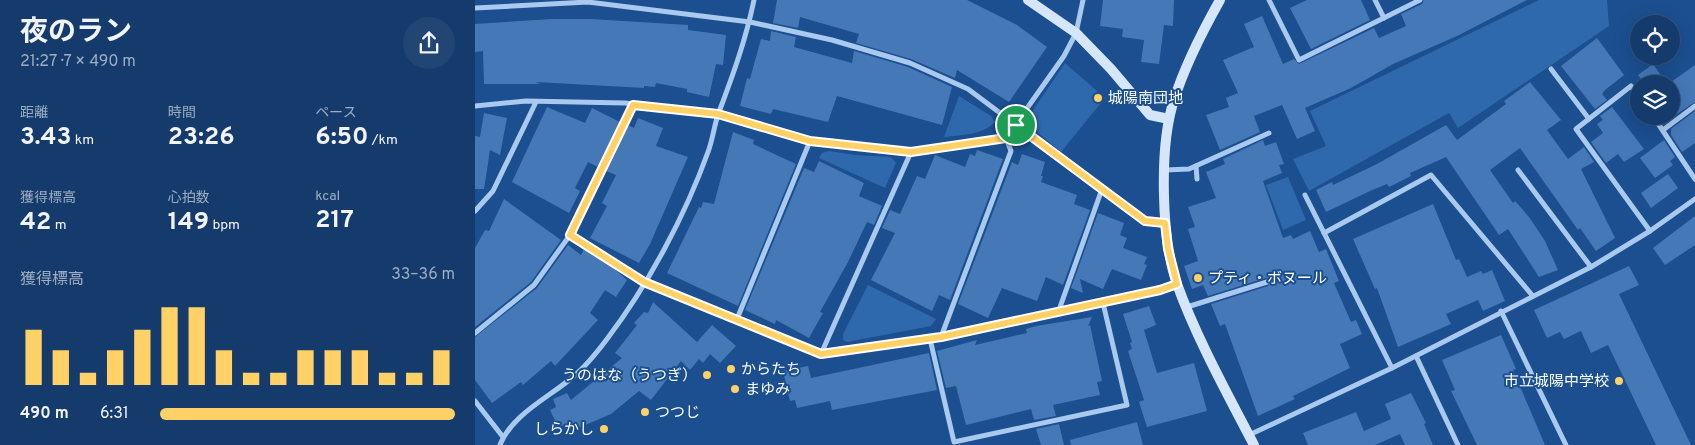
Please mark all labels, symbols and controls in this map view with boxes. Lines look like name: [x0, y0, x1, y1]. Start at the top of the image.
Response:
text: 夜のラン: [20, 15, 132, 51]
map controls: [1630, 15, 1680, 125]
button: locate: [1630, 15, 1680, 65]
button: share: [403, 17, 455, 69]
text: 21:27 · 7 × 490 m: [20, 52, 136, 72]
button: layers: [1630, 75, 1680, 125]
place label: 城陽南団地: [1108, 90, 1183, 109]
marker: 城陽南団地: [1092, 92, 1104, 104]
pin: [995, 104, 1037, 146]
text: 距離: [20, 105, 48, 122]
text: 時間: [168, 105, 196, 122]
text: ペース: [315, 105, 357, 122]
icon: arrive: [1002, 111, 1030, 139]
text: 3.43: [20, 122, 72, 154]
text: 23:26: [168, 122, 235, 154]
text: 6:50: [315, 122, 368, 154]
text: km: [72, 132, 94, 149]
text: /km: [368, 132, 398, 149]
text: kcal: [315, 188, 340, 205]
text: 獲得標高: [20, 190, 76, 207]
text: 心拍数: [168, 190, 210, 207]
text: 217: [315, 205, 354, 237]
text: 42: [20, 207, 51, 239]
text: 149: [168, 207, 209, 239]
text: m: [51, 217, 67, 234]
text: bpm: [209, 217, 240, 234]
text: 33–36 m: [391, 265, 455, 285]
text: 獲得標高: [20, 270, 84, 290]
place label: プティ・ボヌール: [1208, 270, 1327, 289]
marker: プティ・ボヌール: [1192, 272, 1204, 284]
place label: からたち: [741, 361, 801, 380]
marker: からたち: [725, 363, 737, 375]
place label: うのはな（うつぎ）: [562, 367, 697, 386]
marker: うのはな（うつぎ）: [701, 369, 713, 381]
place label: 市立城陽中学校: [1504, 373, 1609, 392]
marker: 市立城陽中学校: [1613, 375, 1625, 387]
place label: まゆみ: [745, 381, 790, 400]
marker: まゆみ: [729, 383, 741, 395]
text: 490 m: [20, 404, 69, 424]
text: 6:31: [100, 404, 129, 424]
place label: つつじ: [655, 404, 700, 423]
marker: つつじ: [639, 406, 651, 418]
place label: しらかし: [534, 421, 594, 440]
marker: しらかし: [598, 423, 610, 435]

